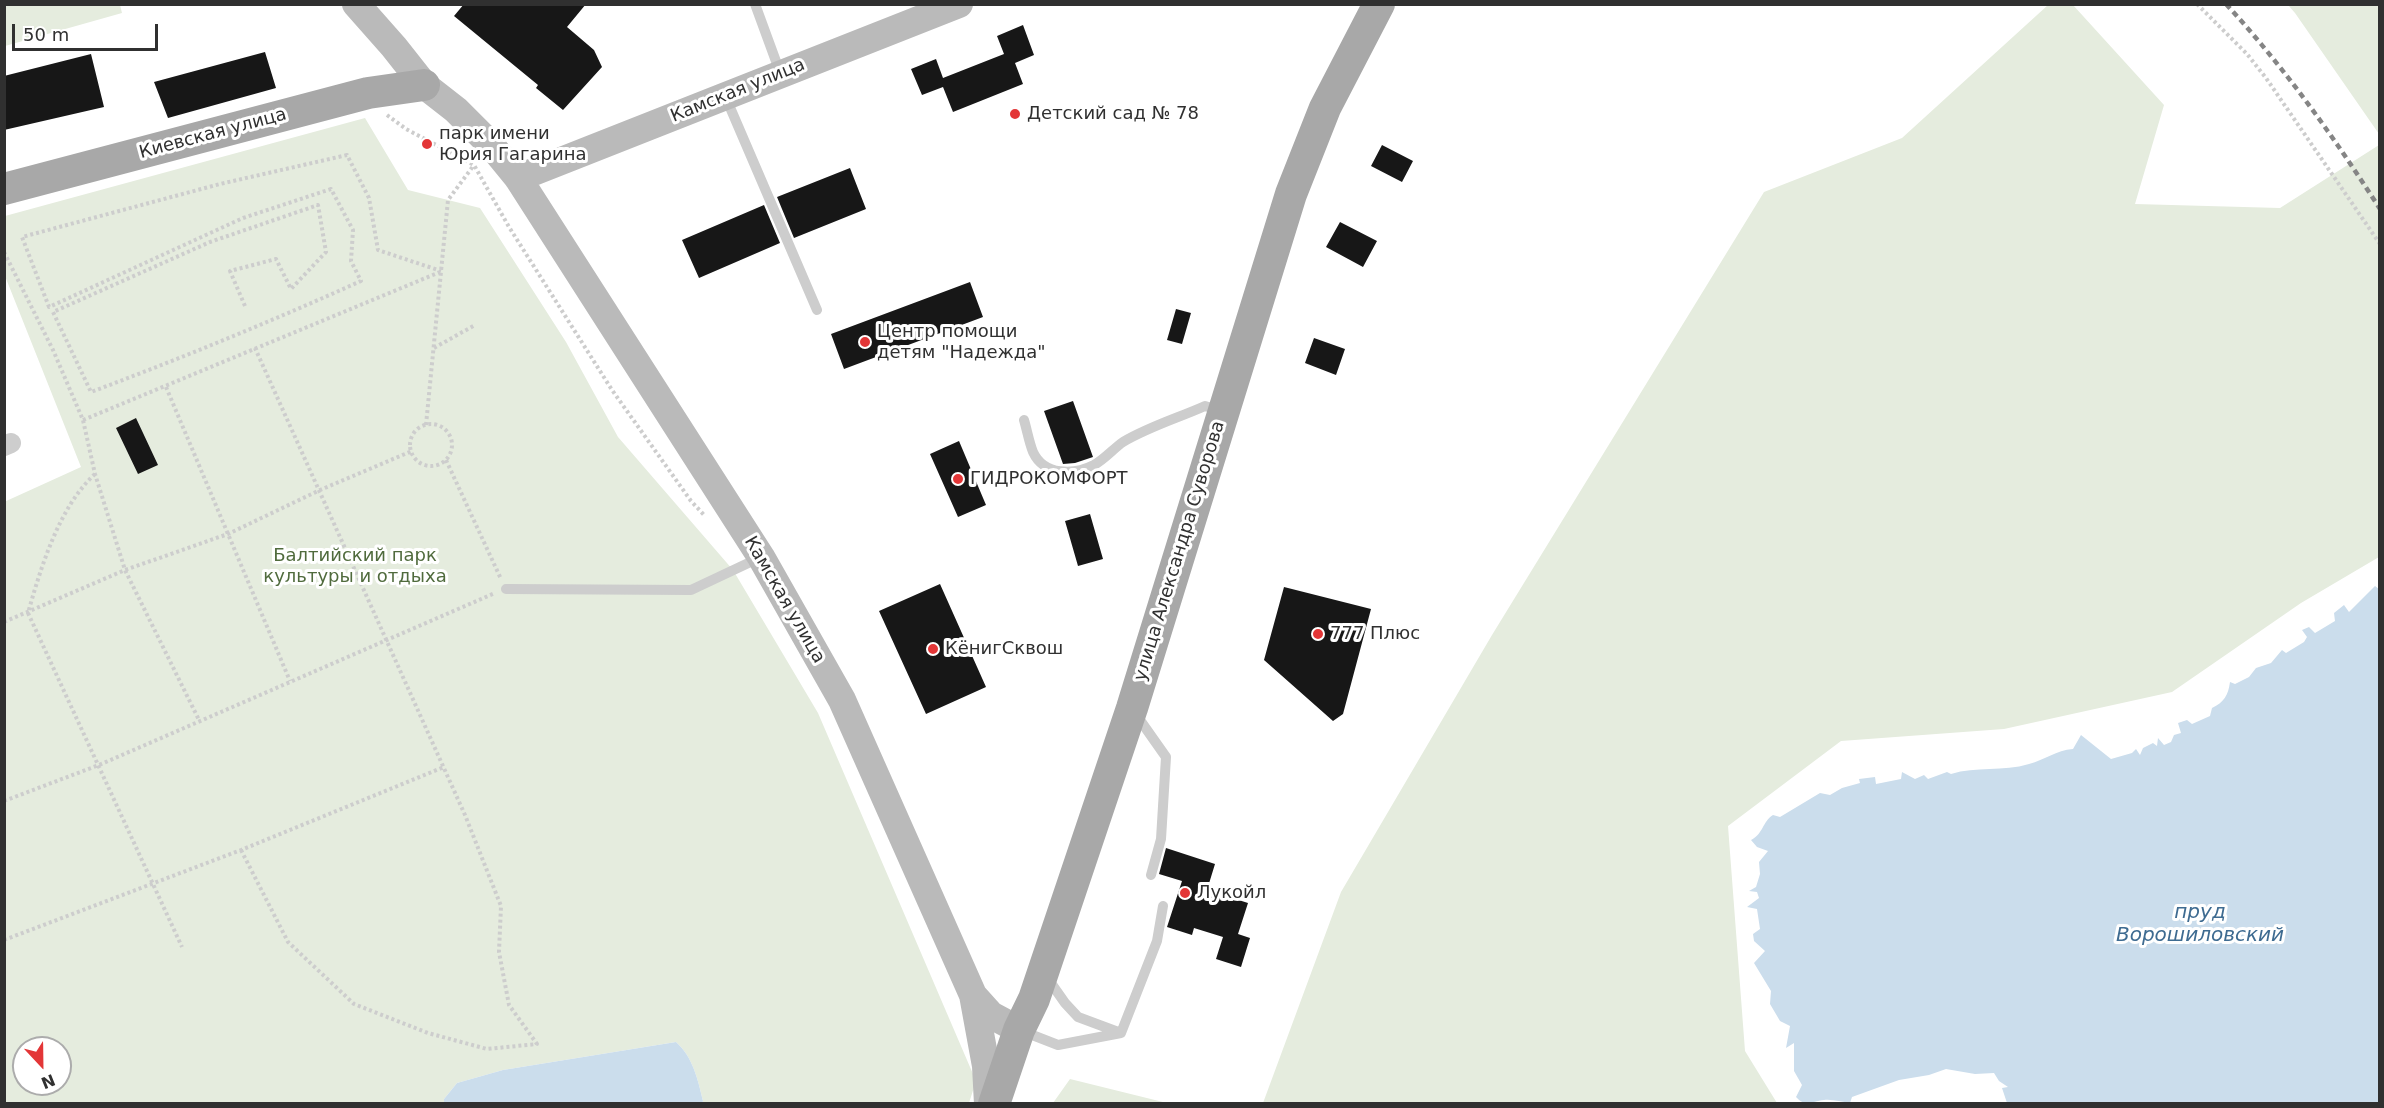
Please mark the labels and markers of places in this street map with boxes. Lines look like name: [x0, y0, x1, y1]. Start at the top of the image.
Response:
place label: Детский сад № 78: [1027, 103, 1199, 125]
marker: Детский сад № 78: [1008, 107, 1022, 121]
place label: парк имени Юрия Гагарина: [439, 123, 587, 166]
marker: парк имени Юрия Гагарина: [420, 137, 434, 151]
place label: Центр помощи детям "Надежда": [877, 321, 1045, 364]
marker: Центр помощи детям "Надежда": [858, 335, 872, 349]
place label: ГИДРОКОМФОРТ: [970, 468, 1128, 490]
marker: ГИДРОКОМФОРТ: [951, 472, 965, 486]
place label: 777 Плюс: [1330, 623, 1420, 645]
marker: 777 Плюс: [1311, 627, 1325, 641]
place label: КёнигСквош: [945, 638, 1063, 660]
marker: КёнигСквош: [926, 642, 940, 656]
place label: Лукойл: [1197, 882, 1266, 904]
marker: Лукойл: [1178, 886, 1192, 900]

